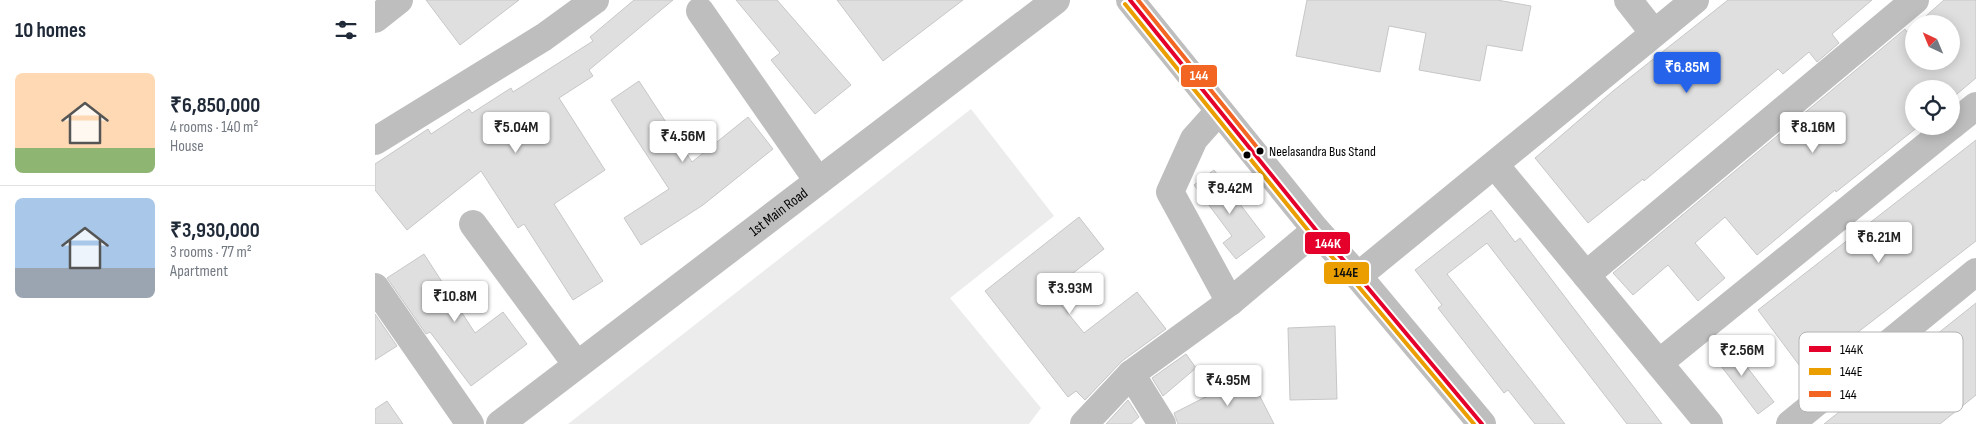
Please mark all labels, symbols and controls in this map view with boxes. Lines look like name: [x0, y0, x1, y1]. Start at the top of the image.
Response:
north arrow: [1905, 15, 1960, 70]
map controls: [1905, 15, 1960, 135]
icon: filters: [332, 16, 360, 44]
text: 10 homes: [15, 18, 86, 43]
pin: ₹6.85M: [1646, 52, 1728, 94]
text: ₹6.85M: [1665, 58, 1709, 77]
line badge: 144: [1180, 64, 1218, 88]
text: 144: [1190, 67, 1209, 84]
button: locate: [1905, 80, 1960, 135]
icon: home: [55, 93, 115, 153]
text: ₹6,850,000: [170, 93, 260, 118]
pin: ₹5.04M: [475, 112, 557, 154]
pin: ₹8.16M: [1772, 112, 1854, 154]
text: 4 rooms · 140 m²: [170, 118, 258, 137]
text: ₹5.04M: [494, 118, 538, 137]
text: ₹8.16M: [1791, 118, 1835, 137]
pin: ₹4.56M: [642, 120, 724, 163]
text: ₹4.56M: [661, 127, 705, 146]
text: House: [170, 137, 204, 156]
place label: Neelasandra Bus Stand: [1269, 143, 1376, 160]
marker: Neelasandra Bus Stand: [1255, 146, 1265, 156]
unlabelled marker: [1242, 150, 1252, 160]
pin: ₹9.42M: [1189, 172, 1271, 215]
text: ₹9.42M: [1208, 179, 1252, 198]
street label: 1st Main Road: [745, 183, 811, 240]
icon: home: [55, 218, 115, 278]
text: ₹3,930,000: [170, 218, 260, 243]
pin: ₹6.21M: [1838, 222, 1920, 264]
text: ₹6.21M: [1857, 228, 1901, 247]
line badge: 144K: [1304, 231, 1351, 255]
text: 144K: [1315, 235, 1341, 252]
text: 3 rooms · 77 m²: [170, 243, 252, 262]
line badge: 144E: [1323, 261, 1370, 285]
text: Apartment: [170, 262, 228, 281]
text: 144E: [1334, 264, 1358, 281]
pin: ₹3.93M: [1029, 272, 1111, 315]
text: ₹3.93M: [1048, 279, 1092, 298]
pin: ₹10.8M: [414, 280, 496, 323]
text: ₹10.8M: [433, 287, 477, 306]
legend: [1799, 332, 1963, 412]
pin: ₹2.56M: [1701, 334, 1783, 377]
text: ₹2.56M: [1720, 341, 1764, 360]
text: 144K: [1840, 341, 1864, 358]
text: 144E: [1840, 363, 1863, 380]
pin: ₹4.95M: [1187, 364, 1269, 407]
text: ₹4.95M: [1206, 371, 1250, 390]
text: 144: [1840, 386, 1857, 403]

